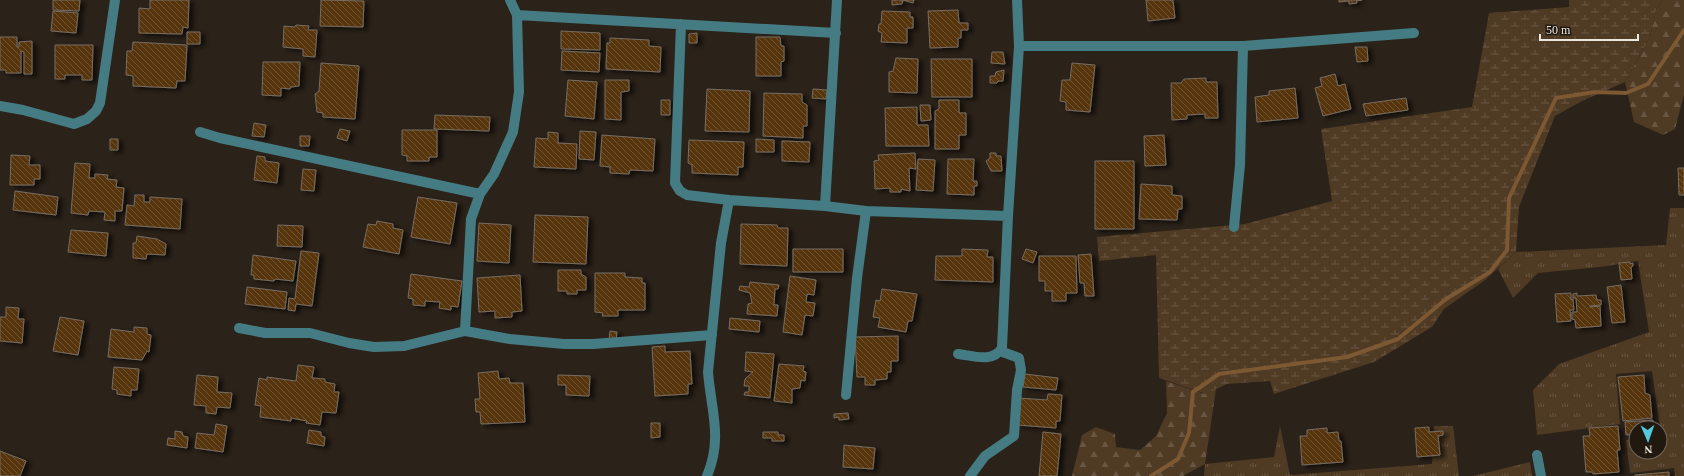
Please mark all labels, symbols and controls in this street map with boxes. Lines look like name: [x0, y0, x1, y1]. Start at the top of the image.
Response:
scale bar: [1540, 16, 1638, 42]
text: 50 m: [1546, 23, 1571, 37]
north arrow: [1628, 420, 1668, 460]
text: N: [1644, 444, 1653, 456]

